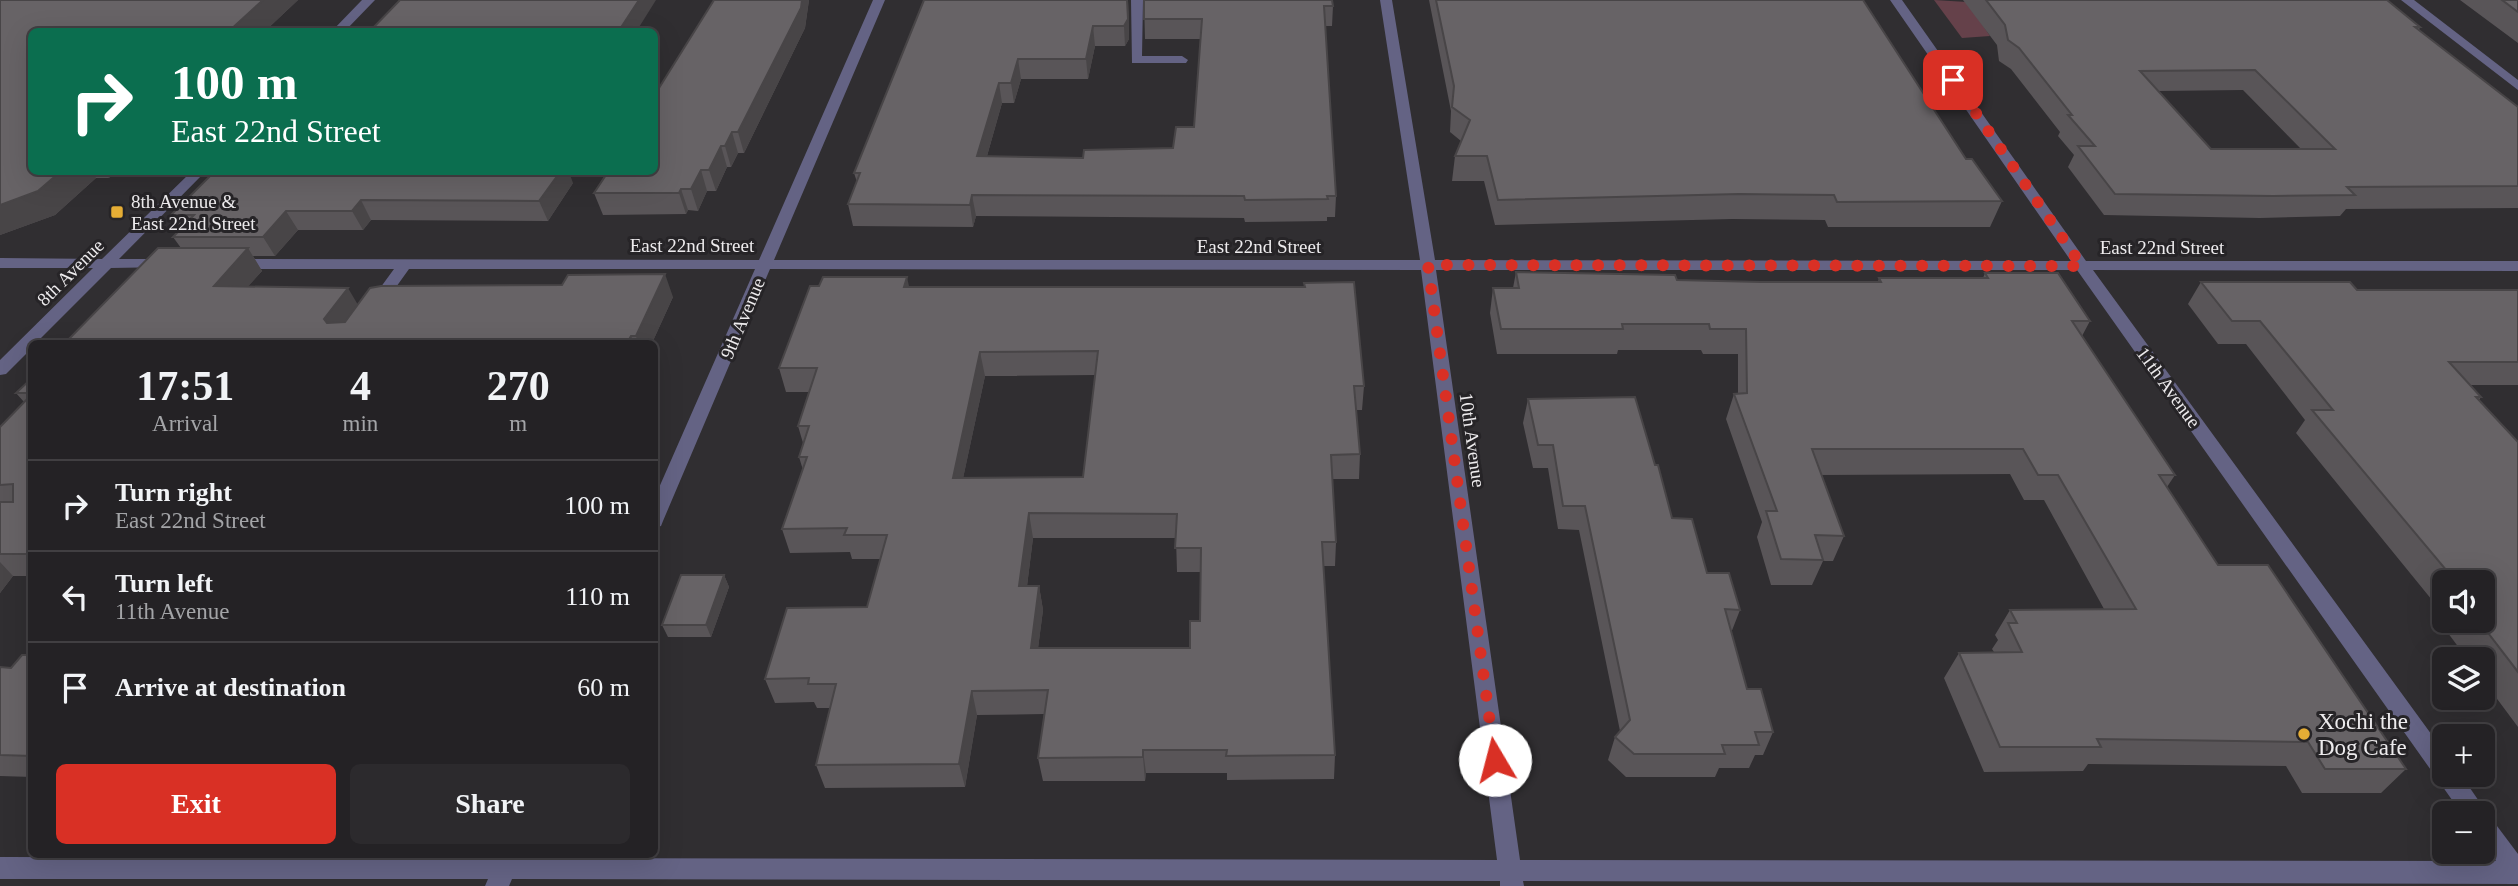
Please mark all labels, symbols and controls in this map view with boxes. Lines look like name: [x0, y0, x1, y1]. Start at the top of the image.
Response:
pin: [1923, 50, 1983, 110]
text: 100 m: [171, 55, 298, 110]
icon: right: [56, 56, 147, 147]
icon: arrive: [1934, 61, 1972, 99]
text: East 22nd Street: [171, 113, 381, 149]
place label: 8th Avenue & East 22nd Street: [131, 191, 256, 234]
marker: 8th Avenue & East 22nd Street: [109, 204, 125, 220]
street label: 8th Avenue: [33, 235, 108, 310]
street label: East 22nd Street: [630, 235, 755, 256]
street label: East 22nd Street: [1197, 236, 1322, 257]
street label: East 22nd Street: [2100, 237, 2225, 258]
street label: 9th Avenue: [716, 275, 769, 362]
street label: 11th Avenue: [2132, 343, 2205, 432]
text: 17:51: [136, 363, 234, 409]
text: 4: [350, 363, 371, 409]
text: 270: [487, 363, 550, 409]
street label: 10th Avenue: [1455, 391, 1490, 489]
text: Arrival: [152, 411, 219, 436]
text: min: [343, 411, 378, 436]
text: m: [509, 411, 527, 436]
text: Turn right: [115, 478, 232, 507]
icon: right: [56, 487, 94, 525]
text: 100 m: [564, 491, 630, 520]
text: East 22nd Street: [115, 508, 266, 533]
text: Turn left: [115, 569, 213, 598]
map controls: [2432, 570, 2495, 864]
button: sound: [2432, 570, 2495, 633]
icon: left: [56, 578, 94, 616]
text: 110 m: [565, 582, 630, 611]
text: 11th Avenue: [115, 599, 229, 624]
button: layers: [2432, 647, 2495, 710]
icon: arrive: [56, 669, 94, 707]
text: Arrive at destination: [115, 673, 346, 702]
text: 60 m: [577, 673, 630, 702]
place label: Xochi the Dog Cafe: [2318, 709, 2408, 760]
position arrow: [1458, 723, 1532, 797]
button: +: [2432, 724, 2495, 787]
marker: Xochi the Dog Cafe: [2296, 726, 2312, 742]
button: Exit: [56, 764, 336, 844]
button: Share: [350, 764, 630, 844]
button: −: [2432, 801, 2495, 864]

